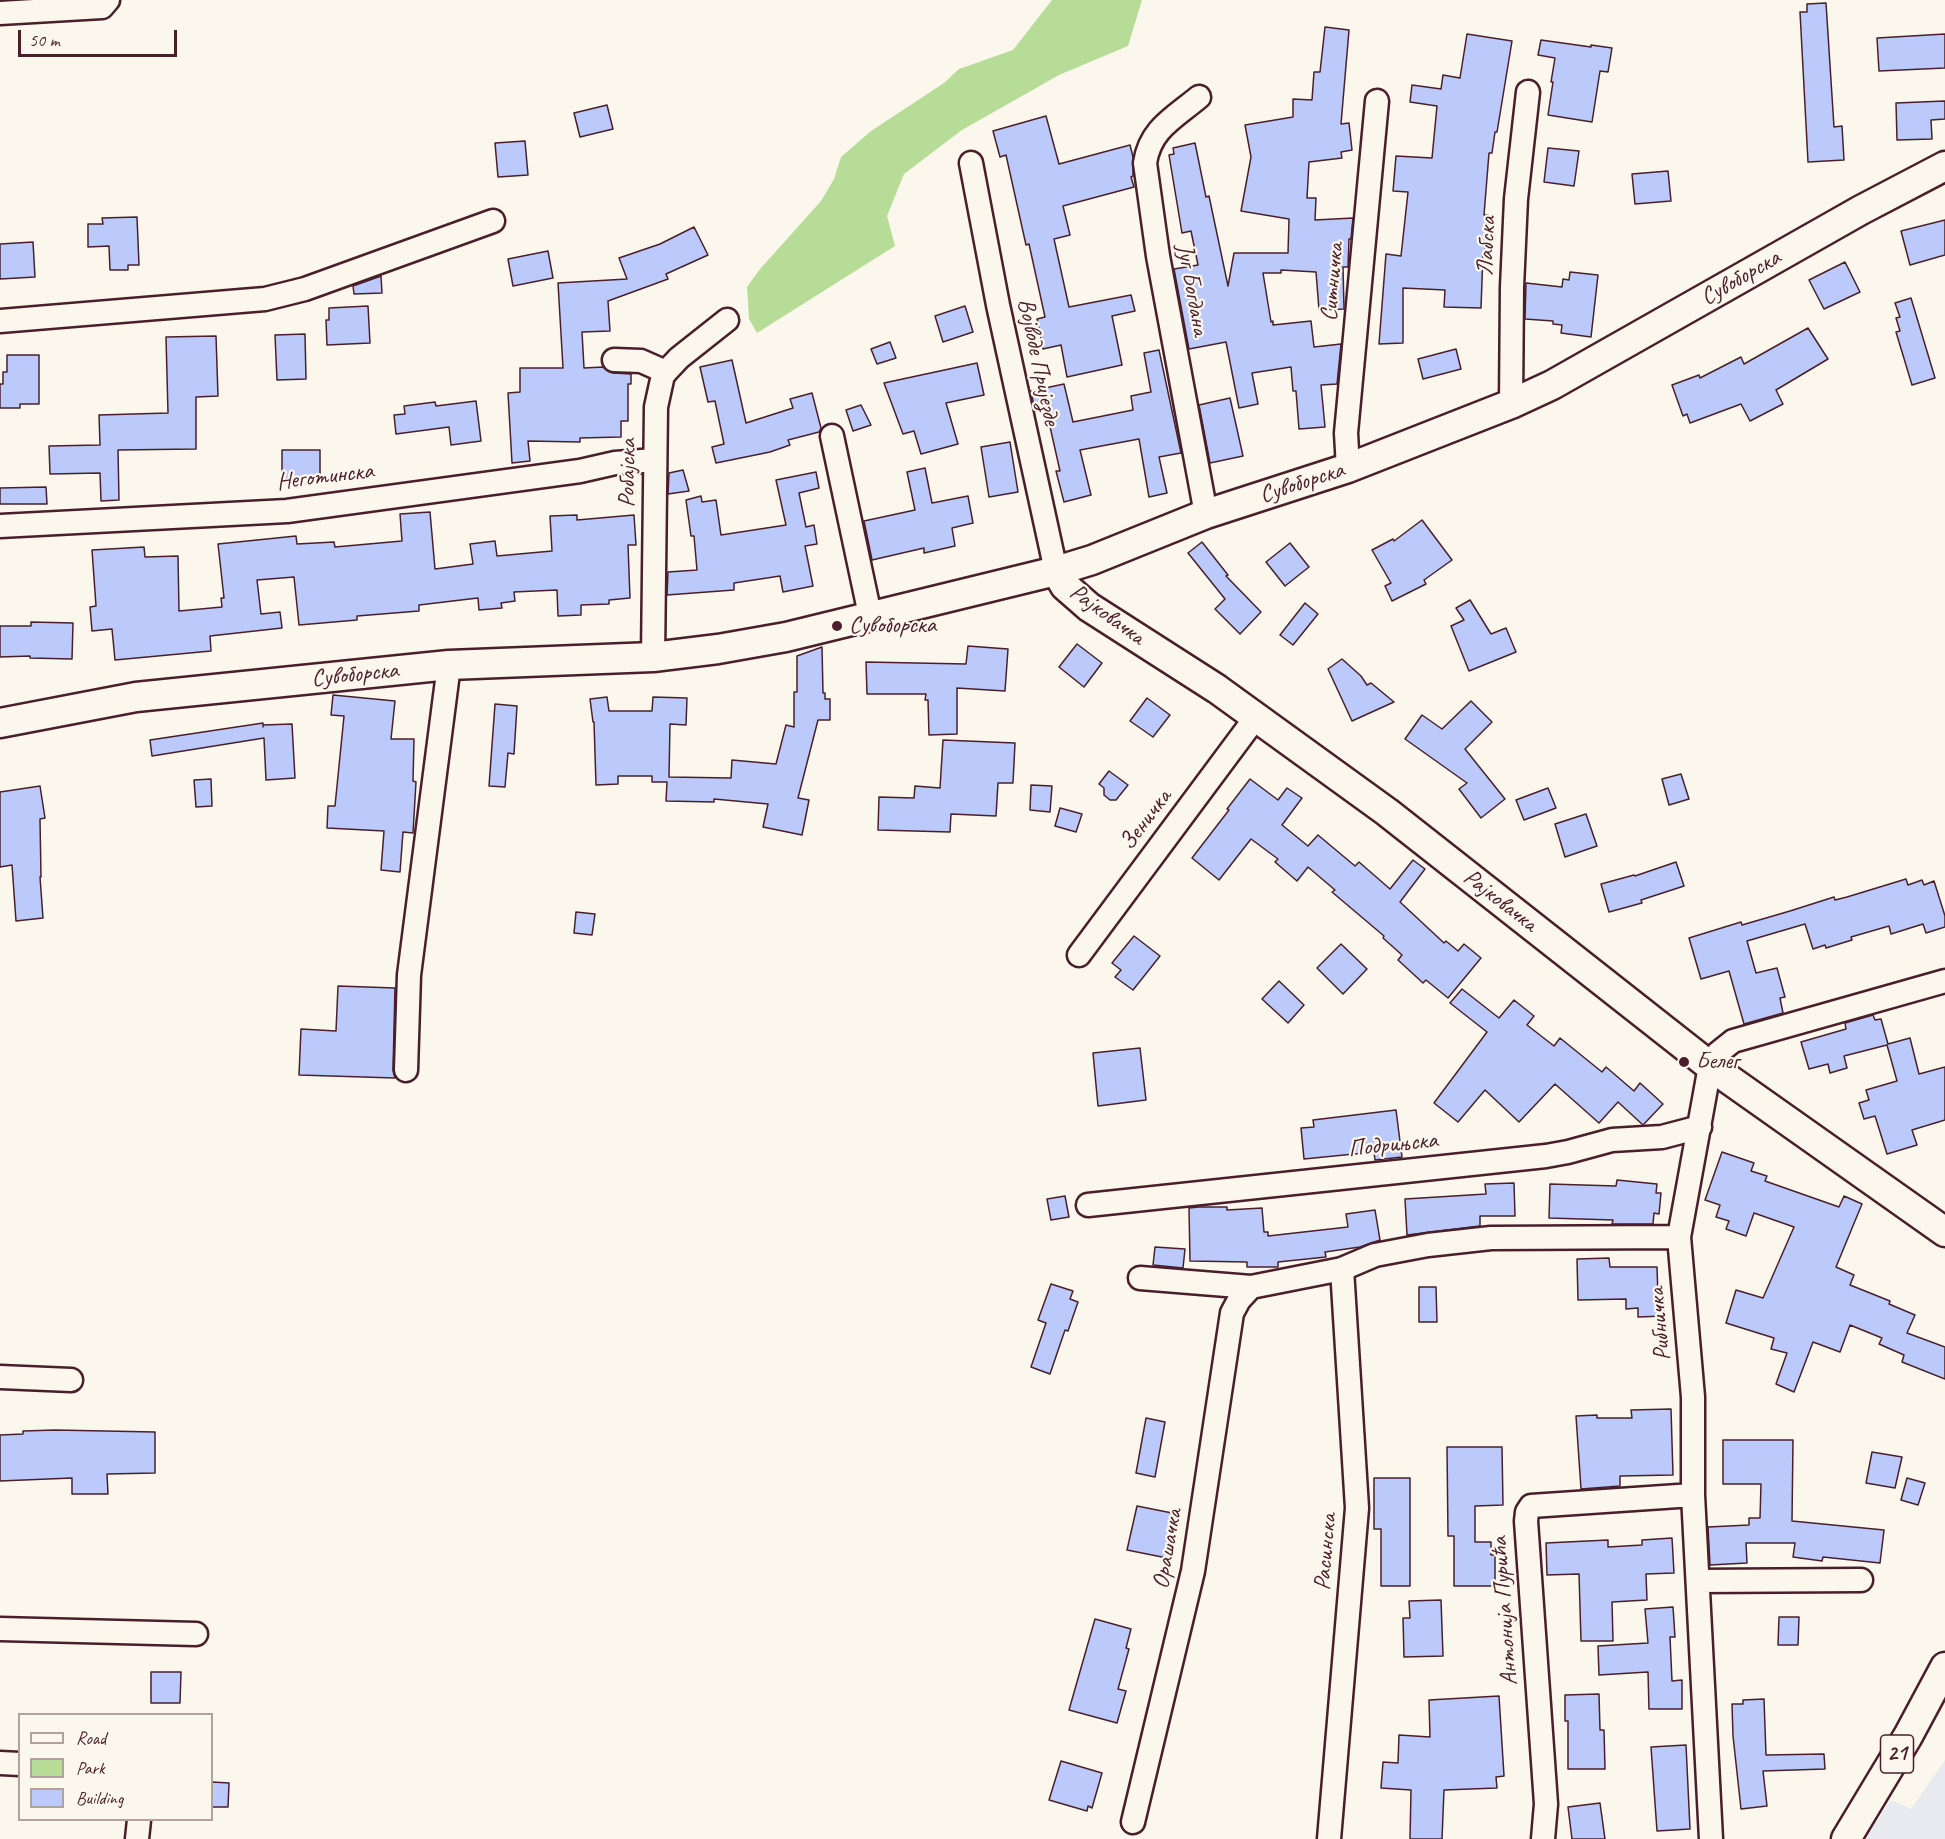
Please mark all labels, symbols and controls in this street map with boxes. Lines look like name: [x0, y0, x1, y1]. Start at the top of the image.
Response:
scale bar: [21, 18, 180, 56]
text: 50 m: [29, 29, 60, 51]
street label: Лабска: [1471, 216, 1503, 276]
street label: Југ Богдана: [1170, 242, 1214, 338]
street label: Ситничка: [1315, 242, 1351, 322]
street label: Сувоборска: [1696, 244, 1786, 312]
street label: Војводе Пријезде: [1010, 296, 1066, 428]
street label: Робајска: [613, 438, 643, 508]
street label: Сувоборска: [1256, 456, 1348, 510]
street label: Неготинска: [275, 457, 375, 497]
street label: Рајковачка: [1064, 578, 1150, 652]
place label: Сувоборска: [849, 612, 936, 640]
marker: Сувоборска: [830, 619, 844, 633]
street label: Сувоборска: [310, 656, 400, 694]
street label: Зеничка: [1114, 784, 1178, 856]
street label: Рајковачка: [1457, 863, 1543, 939]
place label: Белег: [1696, 1048, 1739, 1076]
marker: Белег: [1677, 1055, 1691, 1069]
street label: Подрињска: [1347, 1126, 1439, 1164]
street label: Рибничка: [1642, 1286, 1678, 1362]
street label: Орашачка: [1147, 1507, 1189, 1591]
street label: Расинска: [1308, 1512, 1344, 1592]
street label: Антонија Пурића: [1485, 1536, 1525, 1686]
legend: [18, 1713, 213, 1821]
text: Road: [76, 1727, 106, 1749]
road number: 21: [1880, 1735, 1914, 1773]
text: Park: [76, 1757, 105, 1779]
text: Building: [76, 1787, 123, 1809]

